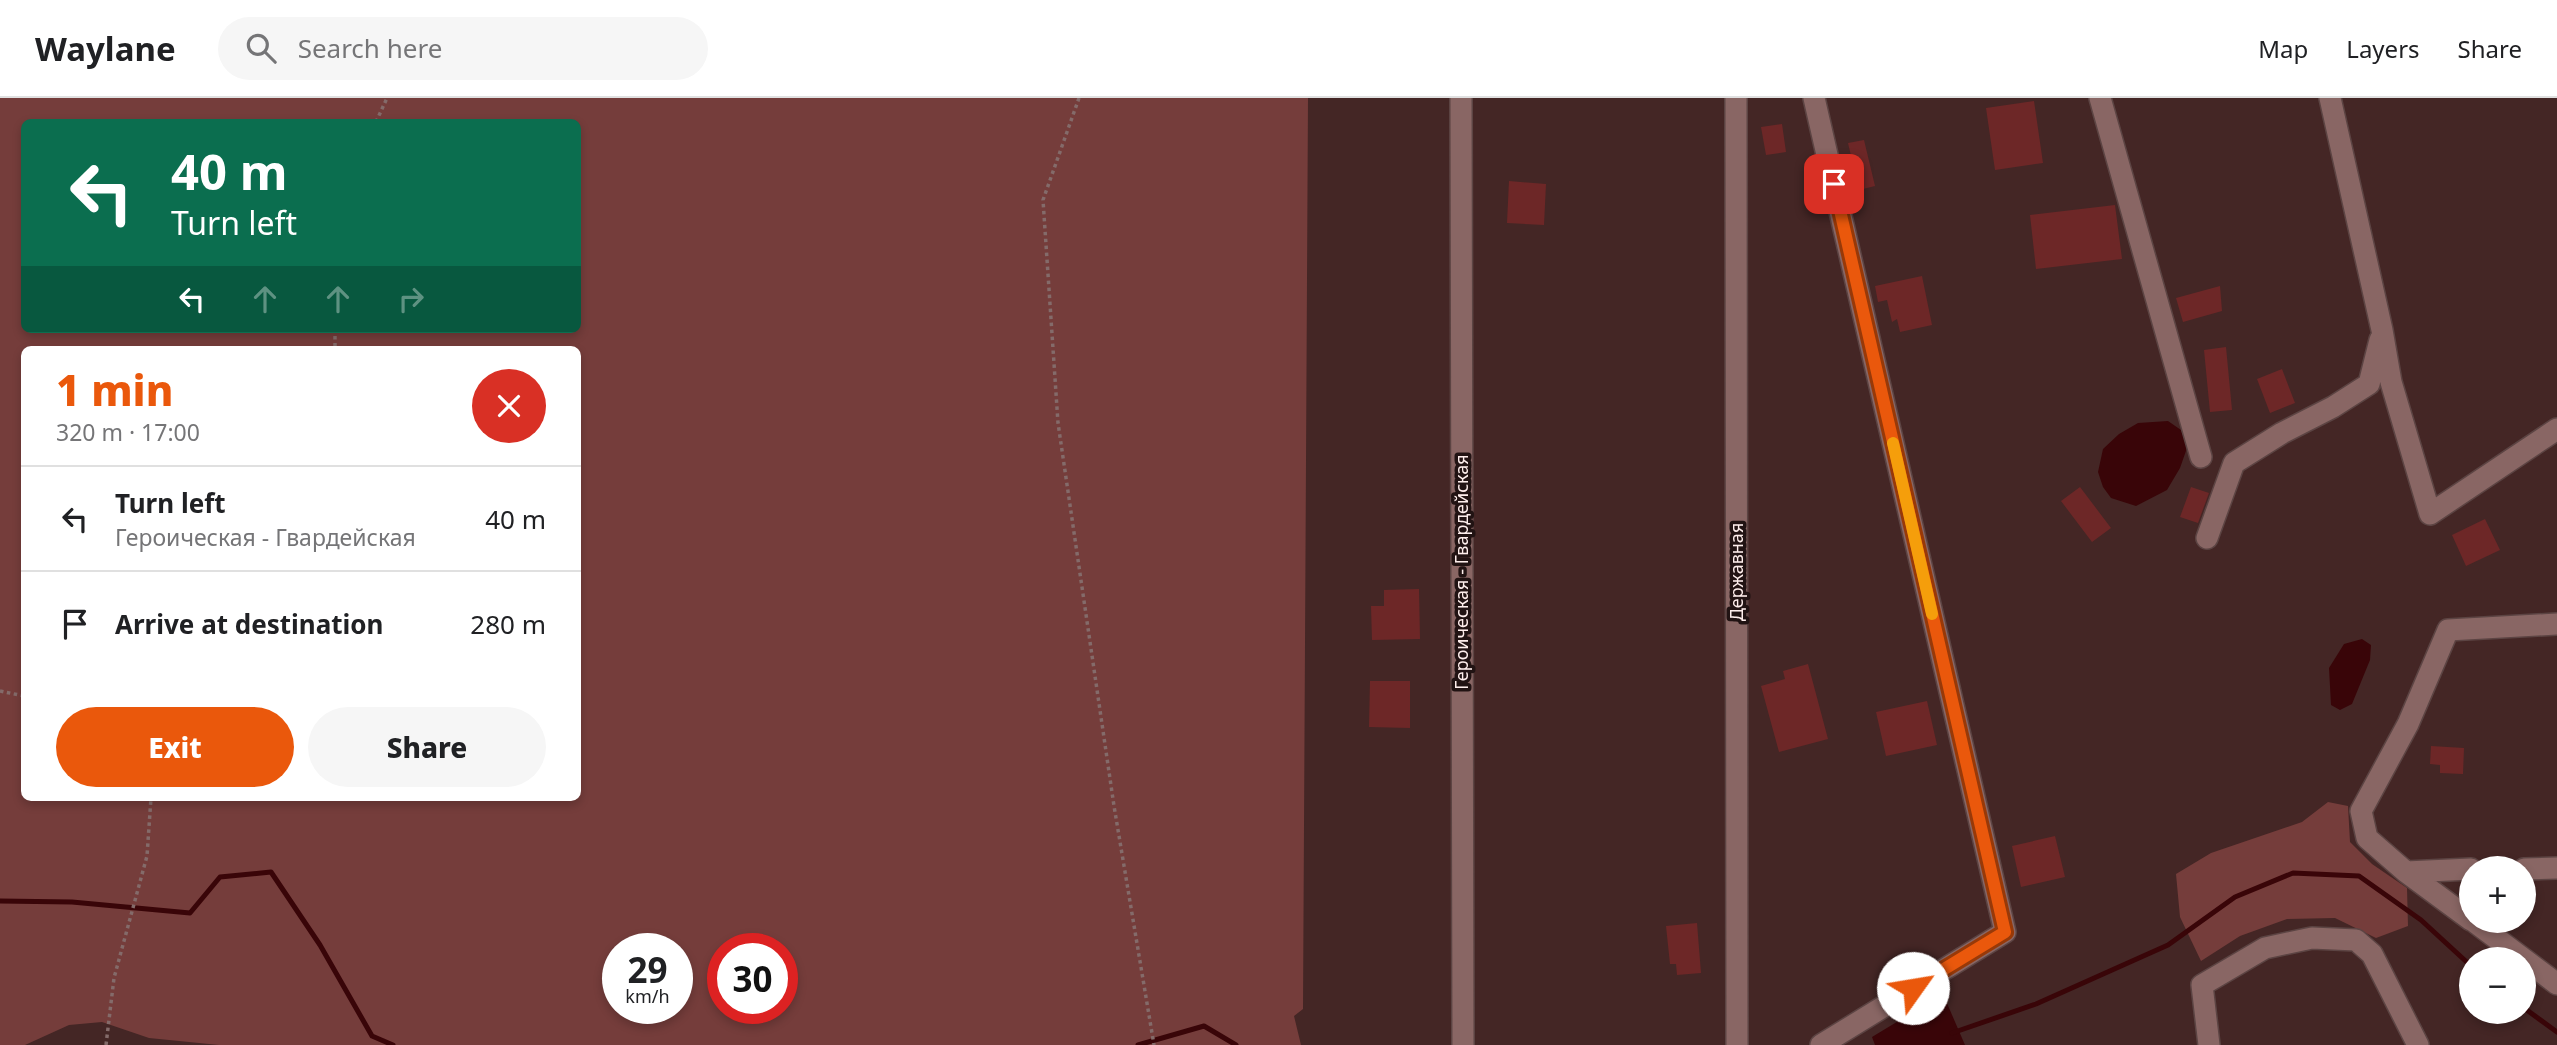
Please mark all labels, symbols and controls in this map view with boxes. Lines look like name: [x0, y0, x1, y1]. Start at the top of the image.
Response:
search box: [218, 17, 708, 80]
text: Waylane: [35, 26, 176, 71]
icon: search: [242, 29, 280, 67]
text: Search here: [298, 30, 442, 66]
text: Map: [2258, 32, 2308, 65]
text: Layers: [2346, 32, 2420, 65]
text: Share: [2458, 32, 2522, 65]
text: 40 m: [171, 138, 288, 204]
icon: left: [56, 147, 147, 238]
pin: [1804, 154, 1864, 214]
icon: arrive: [1815, 165, 1853, 203]
text: Turn left: [171, 201, 297, 244]
icon: left: [173, 280, 211, 318]
icon: ahead: [246, 280, 284, 318]
icon: ahead: [319, 280, 357, 318]
icon: right: [392, 280, 430, 318]
text: 1 min: [56, 361, 173, 418]
button: close: [472, 369, 546, 443]
text: 320 m · 17:00: [56, 416, 200, 448]
street label: Героическая - Гвардейская: [1449, 454, 1473, 690]
text: Turn left: [115, 485, 226, 521]
icon: left: [56, 500, 94, 538]
text: 40 m: [485, 501, 546, 537]
text: Героическая - Гвардейская: [115, 521, 416, 553]
street label: Державная: [1724, 523, 1748, 621]
icon: arrive: [56, 605, 94, 643]
text: Arrive at destination: [115, 606, 384, 642]
text: 280 m: [470, 606, 546, 642]
button: Exit: [56, 707, 294, 787]
button: Share: [308, 707, 546, 787]
map controls: [2459, 856, 2536, 1024]
button: +: [2459, 856, 2536, 933]
speed limit sign: 30: [707, 933, 798, 1024]
text: 29: [627, 946, 668, 993]
button: −: [2459, 947, 2536, 1024]
position arrow: [1876, 951, 1950, 1025]
text: km/h: [625, 984, 670, 1008]

